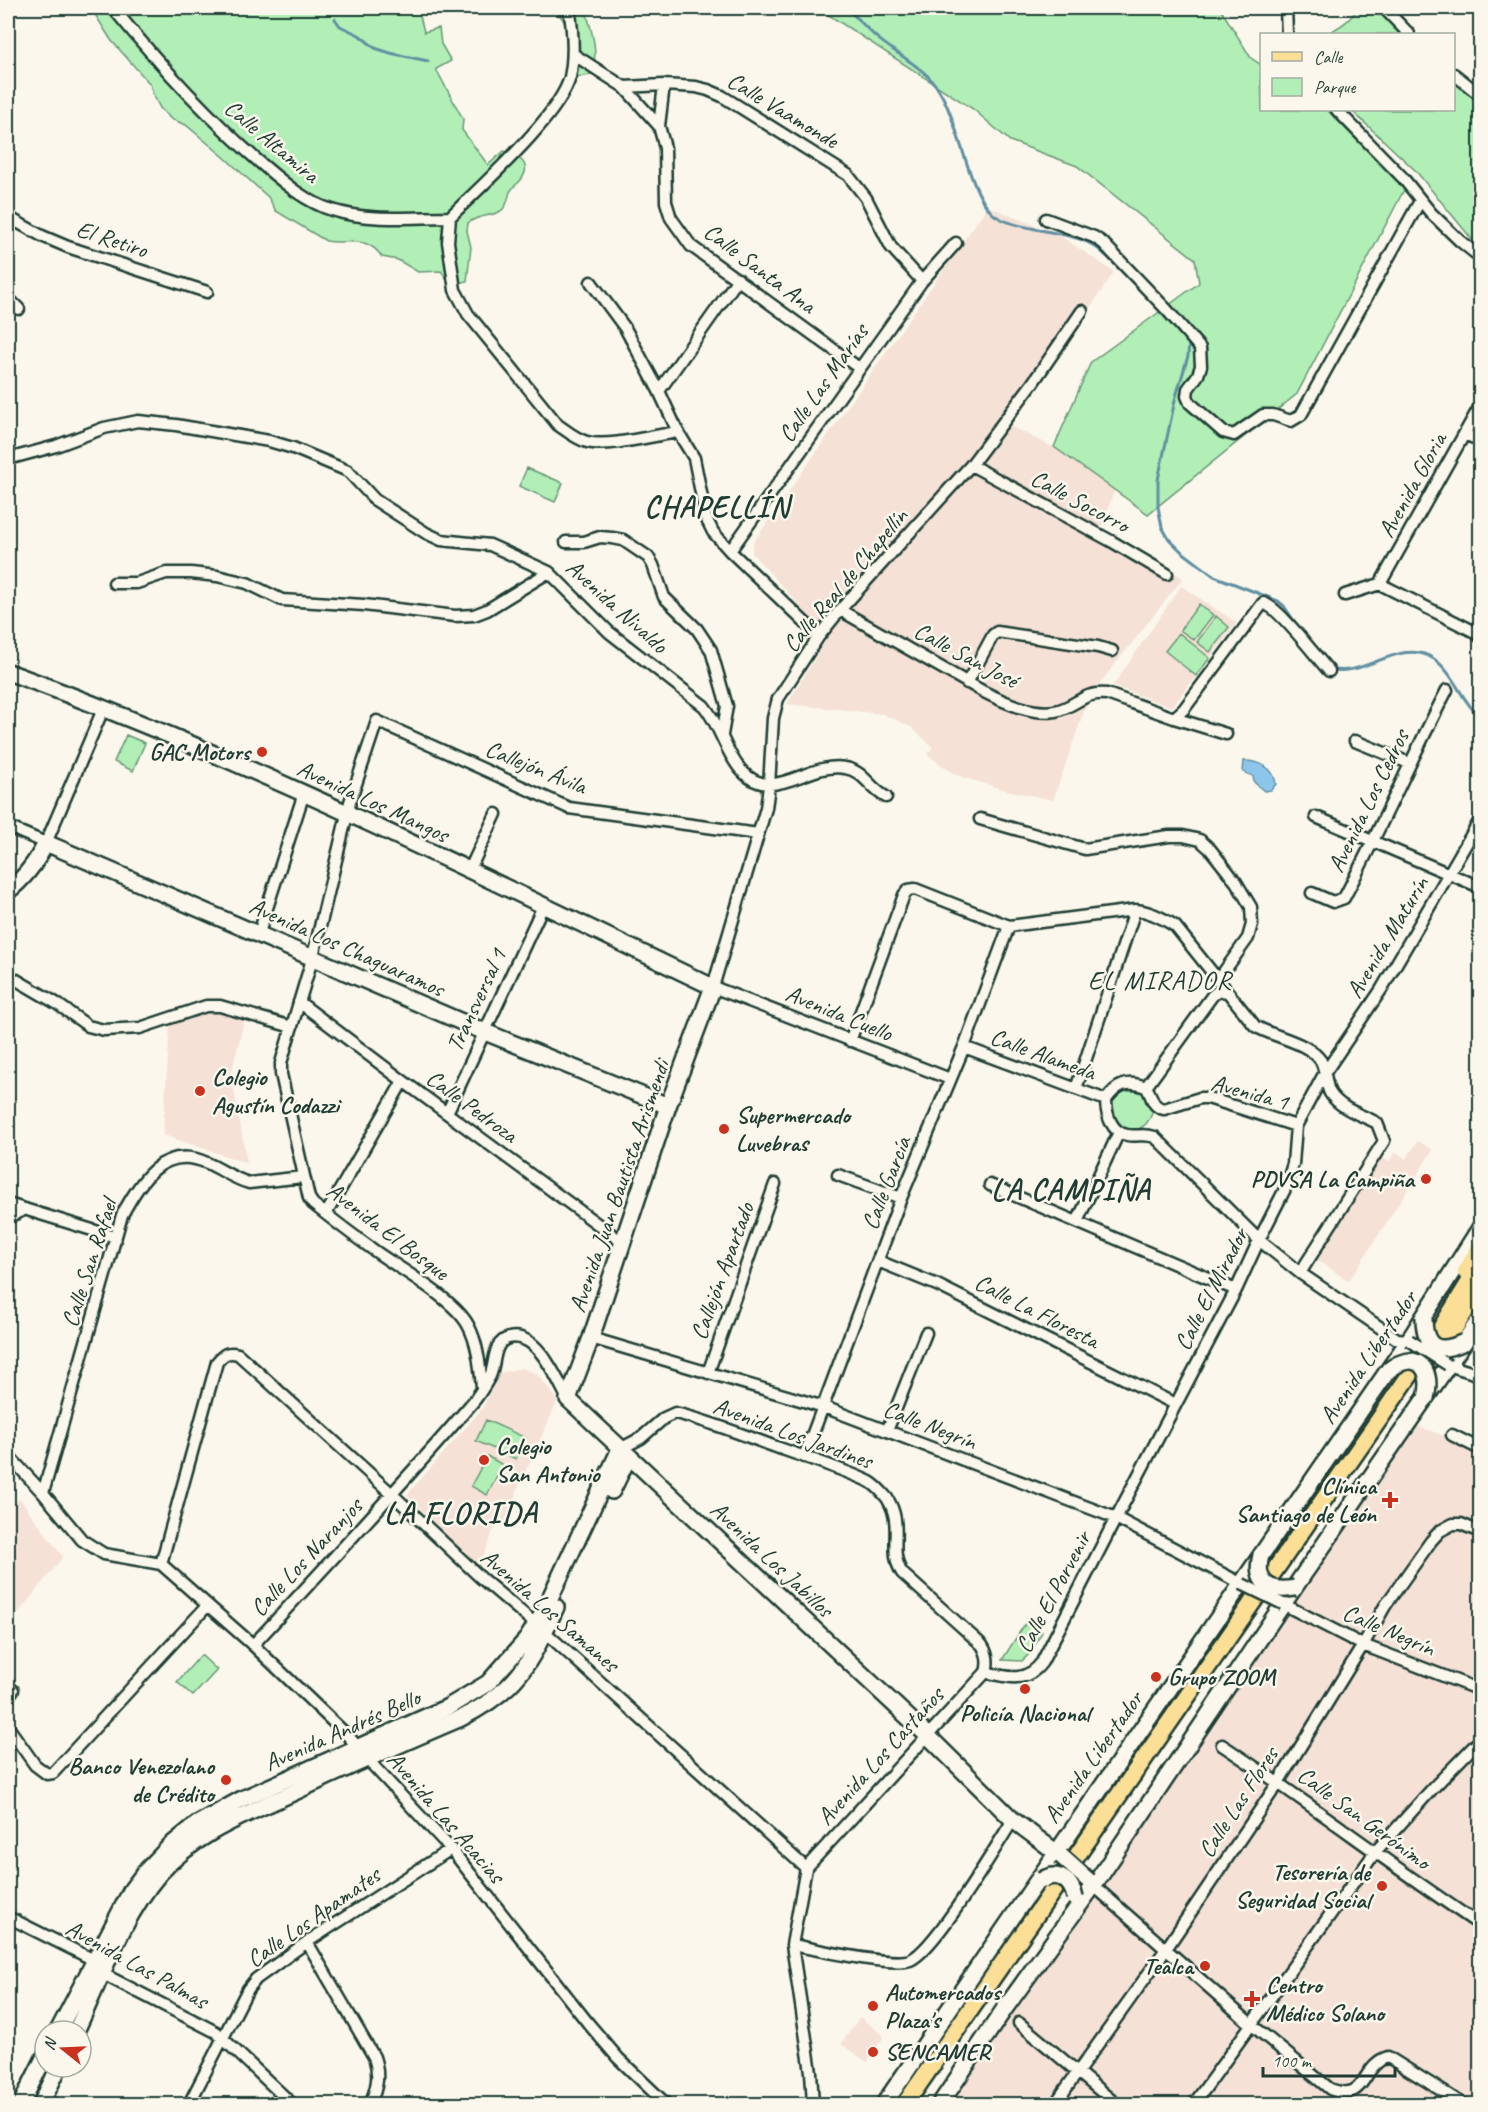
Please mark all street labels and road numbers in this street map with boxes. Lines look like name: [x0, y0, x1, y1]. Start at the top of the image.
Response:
street label: Calle Vaamonde: [722, 65, 846, 156]
street label: Calle Altamira: [218, 93, 327, 190]
street label: El Retiro: [73, 214, 153, 265]
street label: Calle Santa Ana: [698, 216, 823, 321]
street label: Calle Las Marías: [771, 316, 876, 448]
street label: Avenida Gloria: [1371, 425, 1454, 543]
street label: Calle Socorro: [1026, 463, 1136, 541]
street label: Calle Real de Chapellín: [776, 501, 915, 658]
street label: Avenida Nivaldo: [560, 552, 675, 661]
street label: Calle San José: [909, 615, 1027, 697]
street label: Avenida Los Cedros: [1321, 722, 1417, 877]
street label: Callejón Ávila: [481, 733, 592, 801]
street label: Avenida Los Mangos: [293, 753, 456, 850]
street label: Avenida Maturín: [1339, 870, 1436, 1003]
street label: Avenida Los Chaguaramos: [245, 891, 451, 1004]
street label: Transversal 1: [439, 943, 513, 1056]
street label: Avenida Cuello: [781, 978, 898, 1049]
street label: Calle Alameda: [986, 1021, 1101, 1087]
street label: Avenida Juan Bautista Arismendi: [562, 1053, 677, 1316]
street label: Calle Pedroza: [420, 1063, 525, 1150]
street label: Avenida 1: [1208, 1067, 1293, 1117]
street label: Calle García: [855, 1131, 918, 1234]
street label: Avenida El Bosque: [321, 1175, 457, 1288]
street label: Calle San Rafael: [54, 1192, 125, 1331]
street label: Callejón Apartado: [683, 1197, 761, 1344]
street label: Calle El Mirador: [1167, 1221, 1256, 1355]
street label: Calle La Floresta: [970, 1267, 1106, 1356]
street label: Avenida Libertador: [1312, 1283, 1425, 1429]
street label: Avenida Los Jardines: [709, 1390, 878, 1476]
street label: Calle Negrín: [879, 1394, 982, 1457]
street label: Calle Los Naranjos: [244, 1490, 370, 1622]
street label: Avenida Los Jabillos: [704, 1494, 841, 1625]
street label: Calle El Porvenir: [1008, 1524, 1099, 1658]
street label: Avenida Los Samanes: [475, 1542, 627, 1680]
street label: Calle Negrín: [1338, 1597, 1441, 1663]
street label: Avenida Los Castaños: [810, 1679, 952, 1831]
street label: Avenida Andrés Bello: [259, 1681, 427, 1778]
street label: Avenida Libertador: [1036, 1683, 1151, 1829]
street label: Calle Las Flores: [1191, 1740, 1286, 1863]
street label: Avenida Las Acacias: [381, 1745, 513, 1891]
street label: Calle San Gerónimo: [1292, 1760, 1438, 1878]
street label: Calle Los Apamates: [240, 1858, 388, 1974]
street label: Avenida Las Palmas: [61, 1913, 216, 2017]

